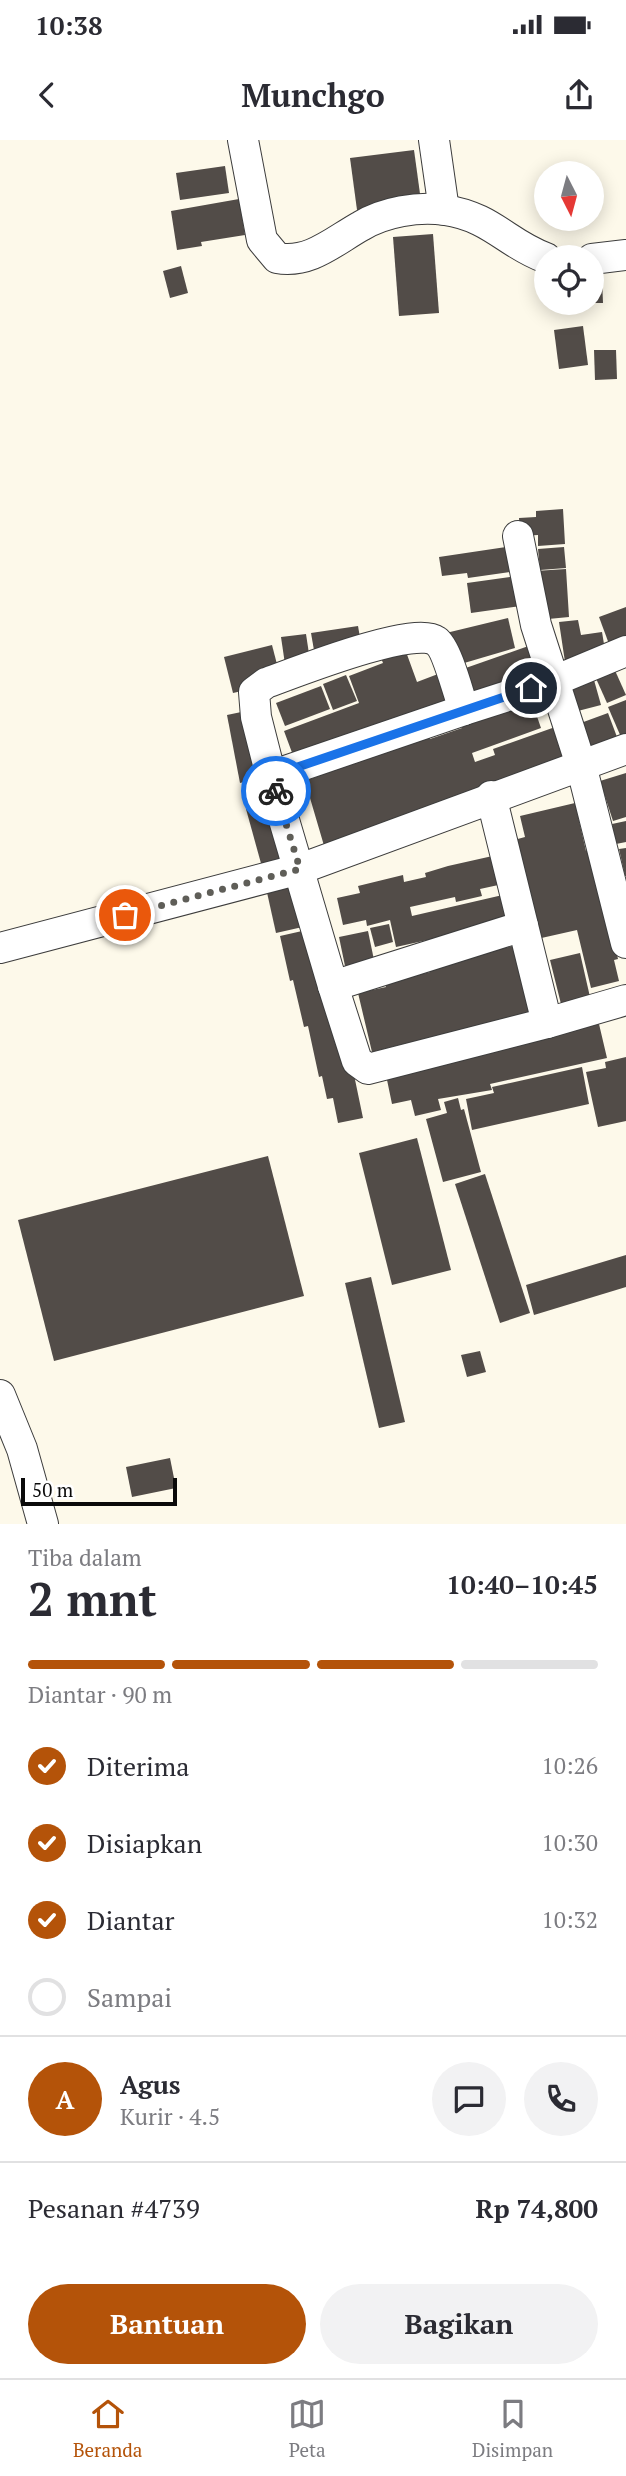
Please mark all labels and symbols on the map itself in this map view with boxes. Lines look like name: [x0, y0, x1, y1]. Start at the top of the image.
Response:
north arrow: [534, 161, 604, 231]
pin: [501, 658, 561, 718]
courier: [241, 756, 311, 826]
pin: [95, 885, 155, 945]
scale bar: [21, 1475, 177, 1507]

